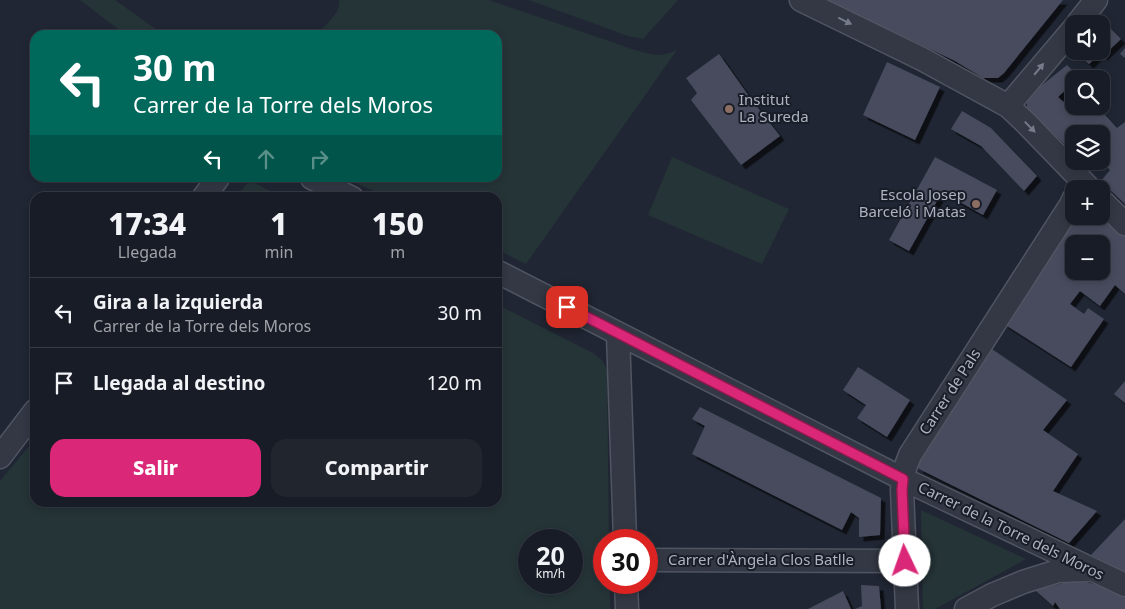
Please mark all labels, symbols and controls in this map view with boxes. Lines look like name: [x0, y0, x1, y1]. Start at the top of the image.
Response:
map controls: [1065, 15, 1110, 280]
button: sound: [1065, 15, 1110, 60]
one-way arrow: [837, 17, 852, 25]
text: 30 m: [133, 44, 216, 91]
icon: left: [50, 50, 115, 115]
one-way arrow: [1034, 63, 1045, 76]
button: search: [1065, 70, 1110, 115]
text: Carrer de la Torre dels Moros: [133, 89, 433, 119]
place label: Institut La Sureda: [739, 89, 809, 126]
marker: Institut La Sureda: [723, 103, 735, 115]
one-way arrow: [1024, 121, 1036, 133]
button: layers: [1065, 125, 1110, 170]
icon: left: [199, 145, 227, 173]
icon: ahead: [252, 145, 280, 173]
icon: right: [305, 145, 333, 173]
button: +: [1065, 180, 1110, 225]
place label: Escola Josep Barceló i Matas: [859, 184, 966, 221]
marker: Escola Josep Barceló i Matas: [970, 198, 982, 210]
text: 17:34: [108, 203, 186, 244]
text: 1: [270, 203, 288, 244]
text: 150: [372, 203, 424, 244]
button: −: [1065, 235, 1110, 280]
text: Llegada: [118, 241, 177, 263]
text: min: [264, 241, 293, 263]
text: m: [390, 241, 405, 263]
pin: [546, 286, 588, 328]
text: Gira a la izquierda: [93, 289, 263, 315]
icon: arrive: [553, 293, 581, 321]
icon: left: [50, 299, 78, 327]
text: 30 m: [438, 300, 482, 326]
text: Carrer de la Torre dels Moros: [93, 315, 311, 337]
street label: Carrer de Pals: [914, 345, 984, 438]
icon: arrive: [50, 369, 78, 397]
text: Llegada al destino: [93, 370, 265, 396]
text: 120 m: [427, 370, 482, 396]
button: Salir: [50, 439, 261, 497]
button: Compartir: [271, 439, 482, 497]
street label: Carrer de la Torre dels Moros: [915, 476, 1108, 584]
speed limit sign: 30: [593, 529, 658, 594]
position arrow: [878, 534, 930, 586]
text: 20: [536, 538, 565, 572]
street label: Carrer d'Àngela Clos Batlle: [668, 549, 854, 569]
text: km/h: [536, 565, 565, 582]

